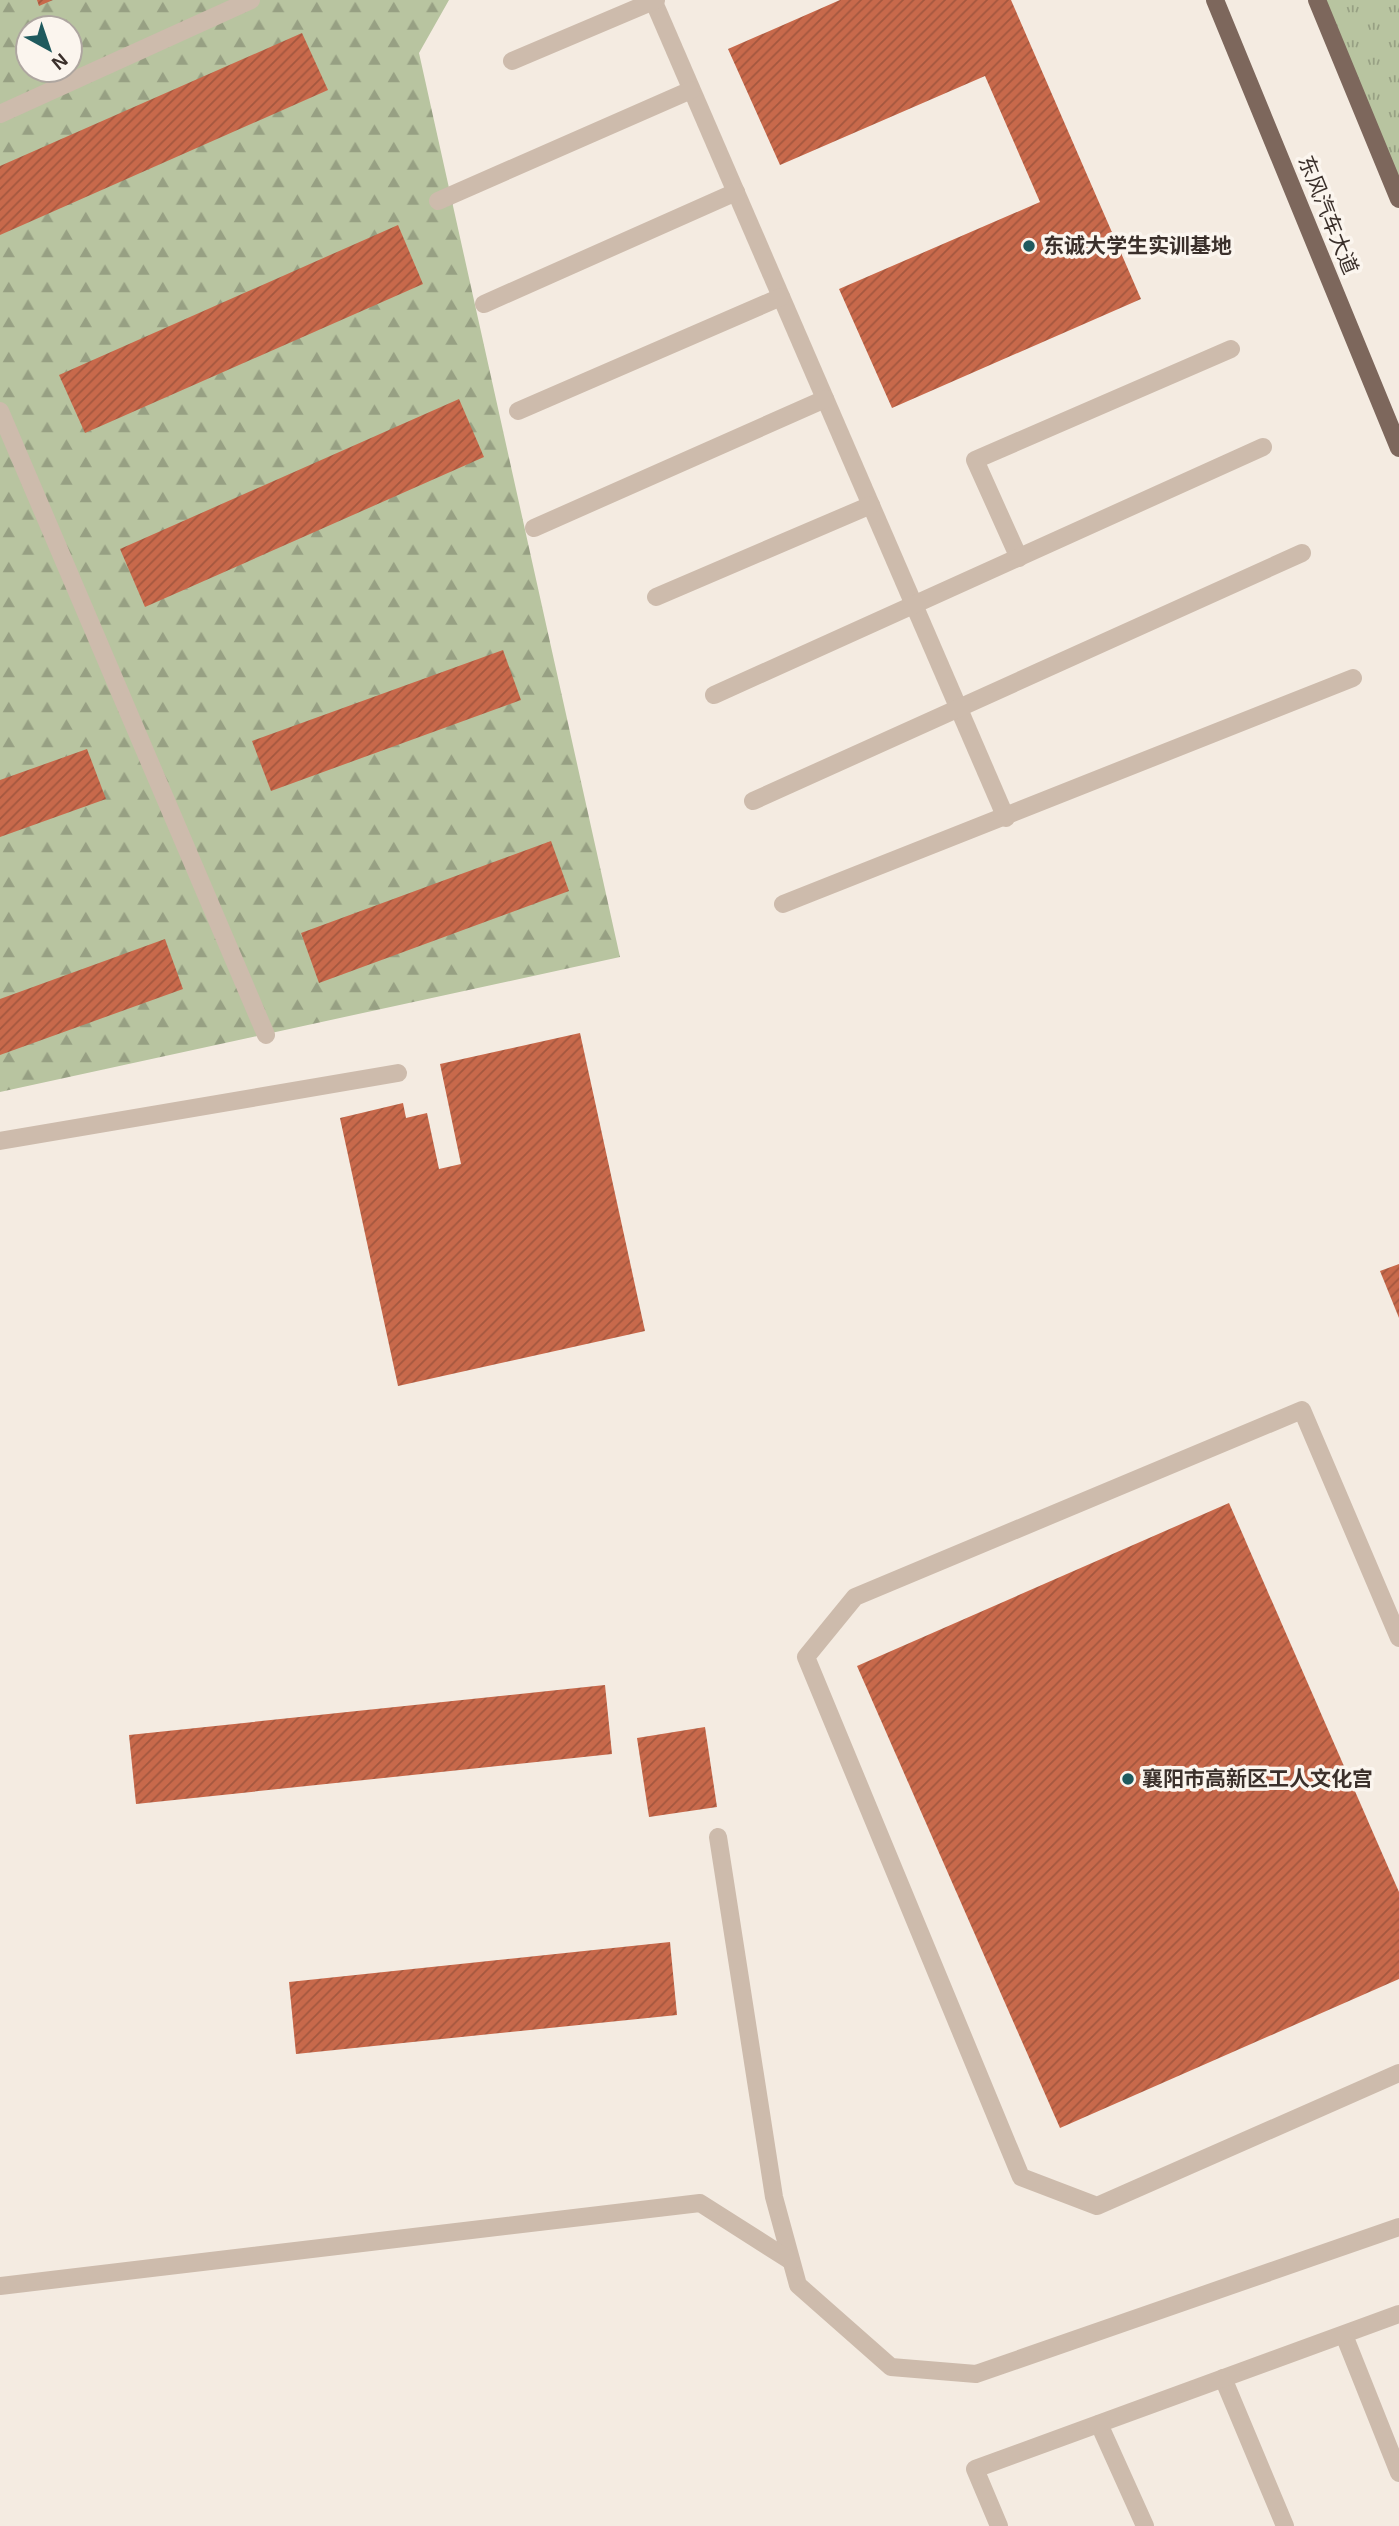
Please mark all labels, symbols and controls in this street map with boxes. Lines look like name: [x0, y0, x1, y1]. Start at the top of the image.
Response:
north arrow: [14, 14, 84, 84]
text: N: [48, 49, 72, 74]
street label: 东风汽车大道: [1294, 152, 1363, 278]
place label: 东诚大学生实训基地: [1043, 234, 1232, 257]
marker: 东诚大学生实训基地: [1021, 238, 1037, 254]
place label: 襄阳市高新区工人文化宫: [1142, 1767, 1373, 1790]
marker: 襄阳市高新区工人文化宫: [1120, 1771, 1136, 1787]

